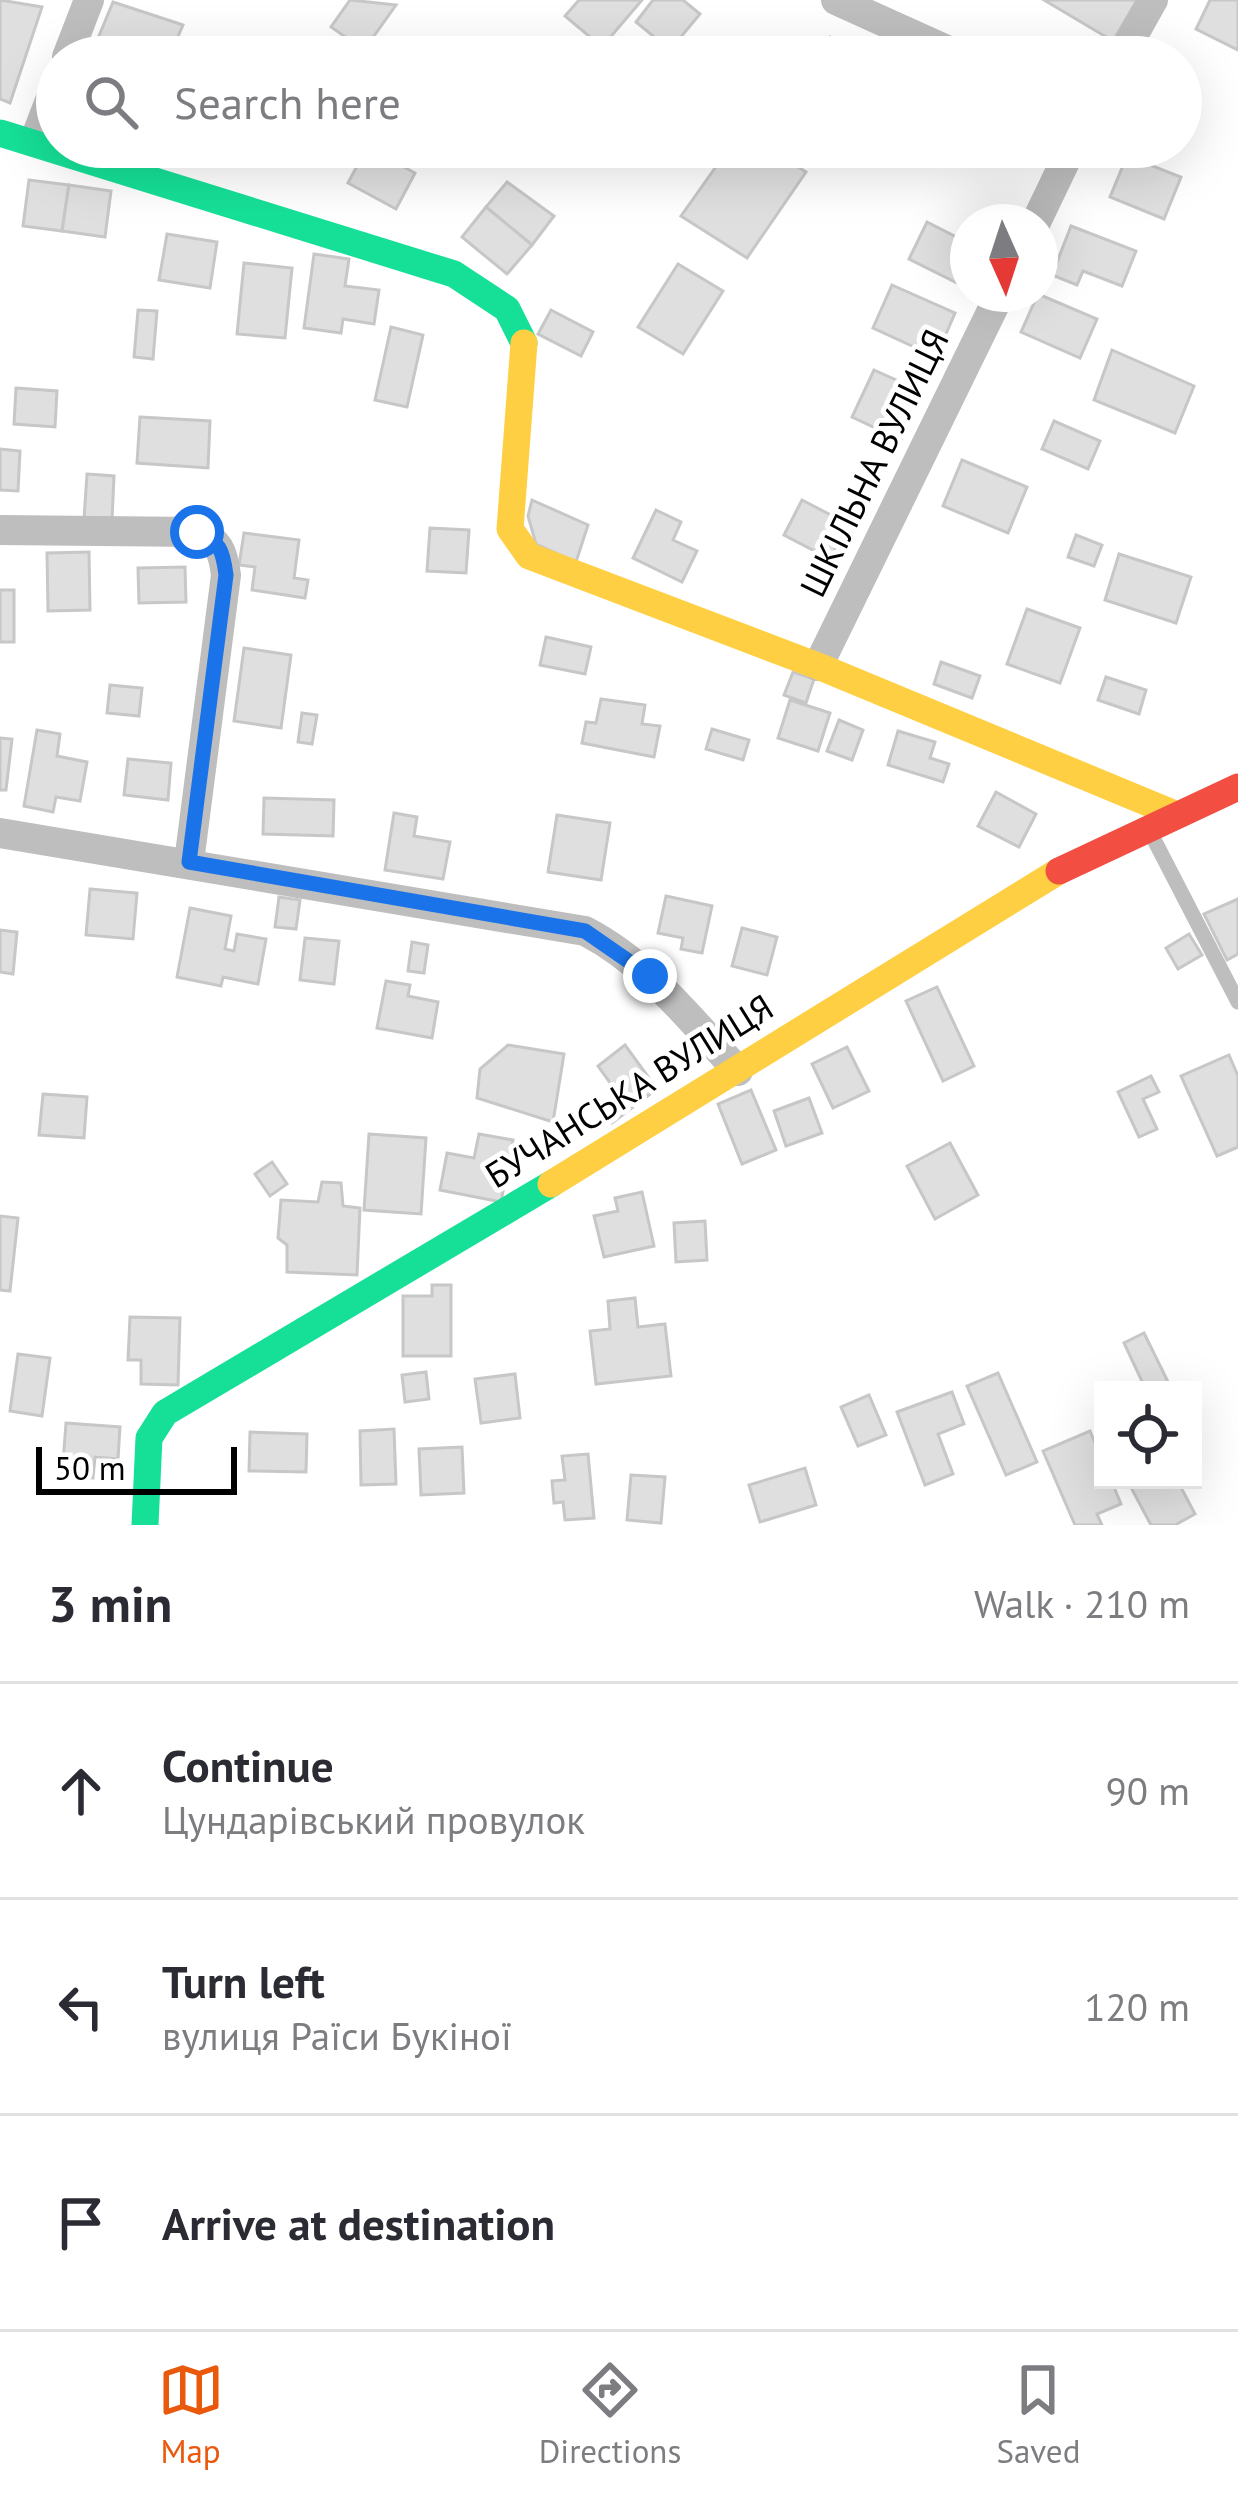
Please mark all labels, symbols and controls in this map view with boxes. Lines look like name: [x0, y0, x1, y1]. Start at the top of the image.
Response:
search box: [36, 36, 1202, 168]
icon: search: [78, 69, 144, 135]
text: Search here: [174, 73, 401, 131]
north arrow: [950, 204, 1058, 312]
street label: ШКІЛЬНА ВУЛИЦЯ: [788, 321, 959, 604]
route start: [170, 505, 224, 559]
route end: [623, 949, 677, 1003]
street label: БУЧАНСЬКА ВУЛИЦЯ: [476, 983, 781, 1198]
map controls: [1094, 1381, 1202, 1489]
button: locate: [1094, 1381, 1202, 1489]
scale bar: [36, 1441, 237, 1494]
text: 50 m: [54, 1446, 126, 1489]
text: 3 min: [48, 1570, 172, 1636]
text: Walk · 210 m: [974, 1578, 1190, 1629]
text: Continue: [162, 1736, 334, 1794]
icon: ahead: [48, 1758, 114, 1824]
text: 90 m: [1105, 1765, 1190, 1816]
text: Цундарівський провулок: [162, 1794, 585, 1845]
text: Turn left: [162, 1952, 325, 2010]
icon: left: [48, 1974, 114, 2040]
text: 120 m: [1084, 1981, 1190, 2032]
text: вулиця Раїси Букіної: [162, 2010, 512, 2061]
icon: arrive: [48, 2190, 114, 2256]
text: Arrive at destination: [162, 2194, 555, 2252]
tab: Map: [158, 2357, 224, 2472]
tab: Directions: [539, 2357, 681, 2472]
tab: Saved: [996, 2357, 1080, 2472]

